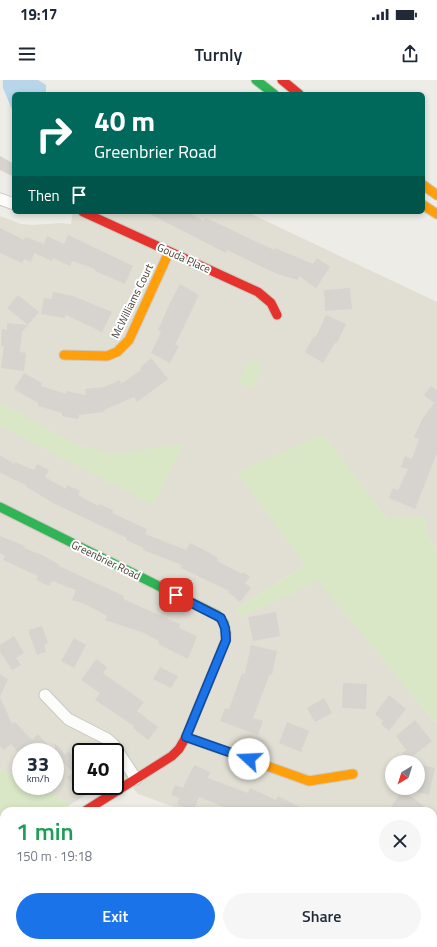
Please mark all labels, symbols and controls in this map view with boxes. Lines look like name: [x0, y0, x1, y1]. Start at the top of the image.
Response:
text: 19:17: [20, 3, 57, 26]
text: Turnly: [195, 41, 242, 68]
icon: menu: [16, 43, 38, 65]
icon: share: [399, 43, 421, 65]
text: 40 m: [94, 99, 155, 142]
icon: right: [28, 108, 80, 160]
text: Greenbrier Road: [94, 138, 217, 165]
text: Then: [28, 184, 60, 207]
icon: arrive: [68, 184, 90, 206]
street label: Gouda Place: [155, 239, 214, 277]
street label: McWilliams Court: [107, 261, 157, 341]
street label: Greenbrier Road: [69, 536, 143, 584]
pin: [159, 578, 193, 612]
icon: arrive: [165, 584, 187, 606]
position arrow: [228, 738, 270, 780]
speed limit sign: 40: [72, 743, 124, 795]
text: 33: [27, 748, 49, 779]
north arrow: [385, 755, 425, 795]
map controls: [385, 755, 425, 795]
text: km/h: [27, 771, 49, 786]
text: 1 min: [16, 813, 74, 849]
button: close: [379, 820, 421, 862]
text: 150 m · 19:18: [16, 846, 92, 866]
button: Exit: [16, 893, 215, 939]
button: Share: [223, 893, 421, 939]

